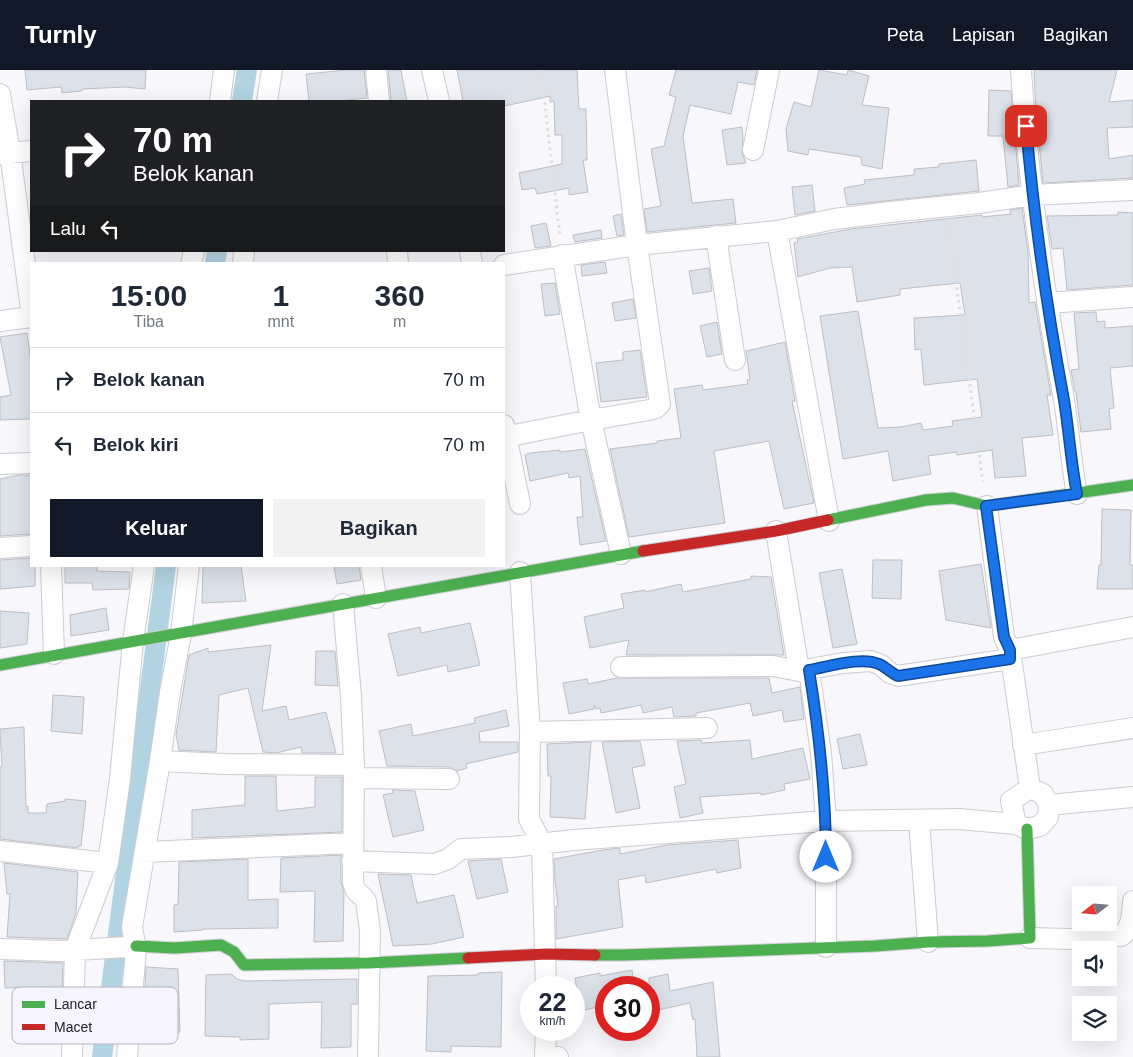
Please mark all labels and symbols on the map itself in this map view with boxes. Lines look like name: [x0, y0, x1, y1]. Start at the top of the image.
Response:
pin: [1005, 105, 1047, 147]
position arrow: [799, 830, 851, 882]
north arrow: [1072, 886, 1118, 931]
speed limit sign: 30: [595, 976, 660, 1041]
legend: [12, 987, 178, 1044]
text: Lancar: [54, 996, 97, 1012]
text: Macet: [54, 1019, 92, 1035]

